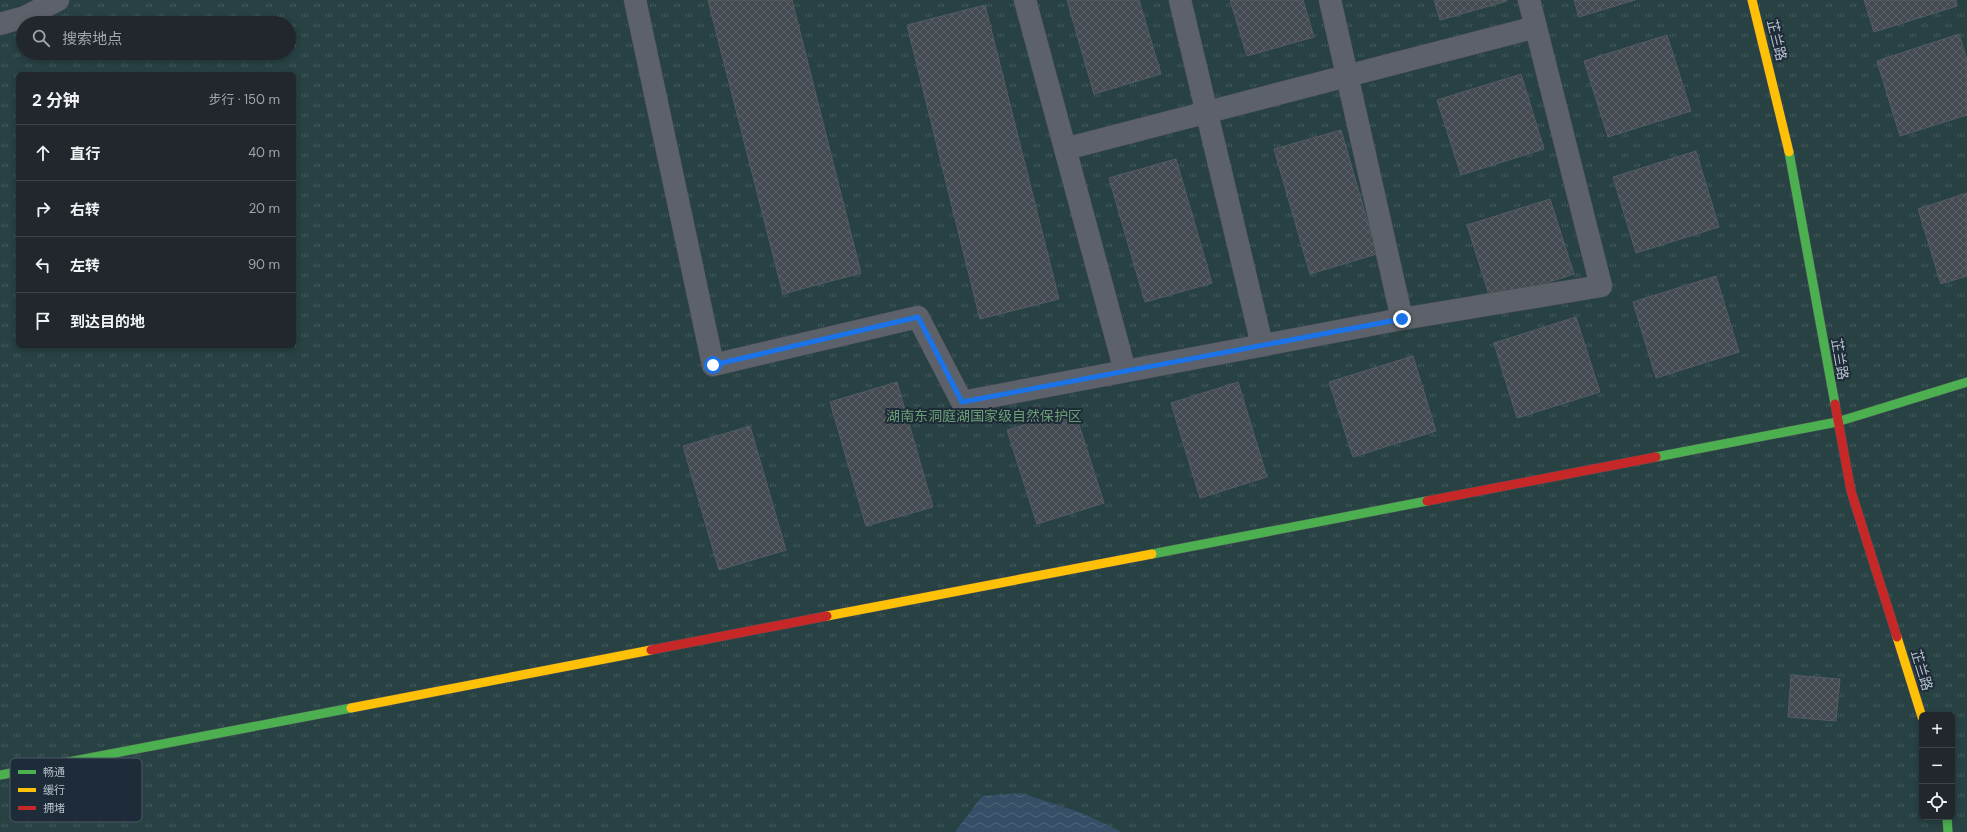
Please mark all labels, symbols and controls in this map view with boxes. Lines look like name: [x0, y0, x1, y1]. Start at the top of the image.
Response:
search box: [16, 16, 296, 60]
street label: 芷兰路: [1763, 17, 1791, 63]
icon: search: [30, 27, 52, 49]
text: 搜索地点: [62, 29, 122, 49]
text: 2 分钟: [32, 89, 80, 111]
text: 步行 · 150 m: [209, 91, 280, 108]
icon: ahead: [32, 142, 54, 164]
text: 直行: [70, 144, 100, 164]
text: 40 m: [248, 144, 280, 161]
icon: right: [32, 198, 54, 220]
text: 右转: [70, 200, 100, 220]
text: 20 m: [249, 200, 280, 217]
icon: left: [32, 254, 54, 276]
text: 左转: [70, 256, 100, 276]
text: 90 m: [248, 256, 280, 273]
icon: arrive: [32, 310, 54, 332]
route end: [1393, 310, 1411, 328]
text: 到达目的地: [70, 312, 145, 332]
street label: 芷兰路: [1827, 337, 1853, 381]
route start: [704, 356, 722, 374]
park label: 湖南东洞庭湖国家级自然保护区: [886, 407, 1082, 425]
street label: 芷兰路: [1907, 647, 1937, 693]
map controls: [1919, 712, 1955, 820]
button: +: [1919, 712, 1955, 748]
button: −: [1919, 748, 1955, 784]
legend: [10, 758, 142, 822]
text: 畅通: [43, 765, 65, 779]
text: 缓行: [43, 783, 65, 797]
button: locate: [1919, 784, 1955, 820]
text: 拥堵: [43, 801, 65, 815]

